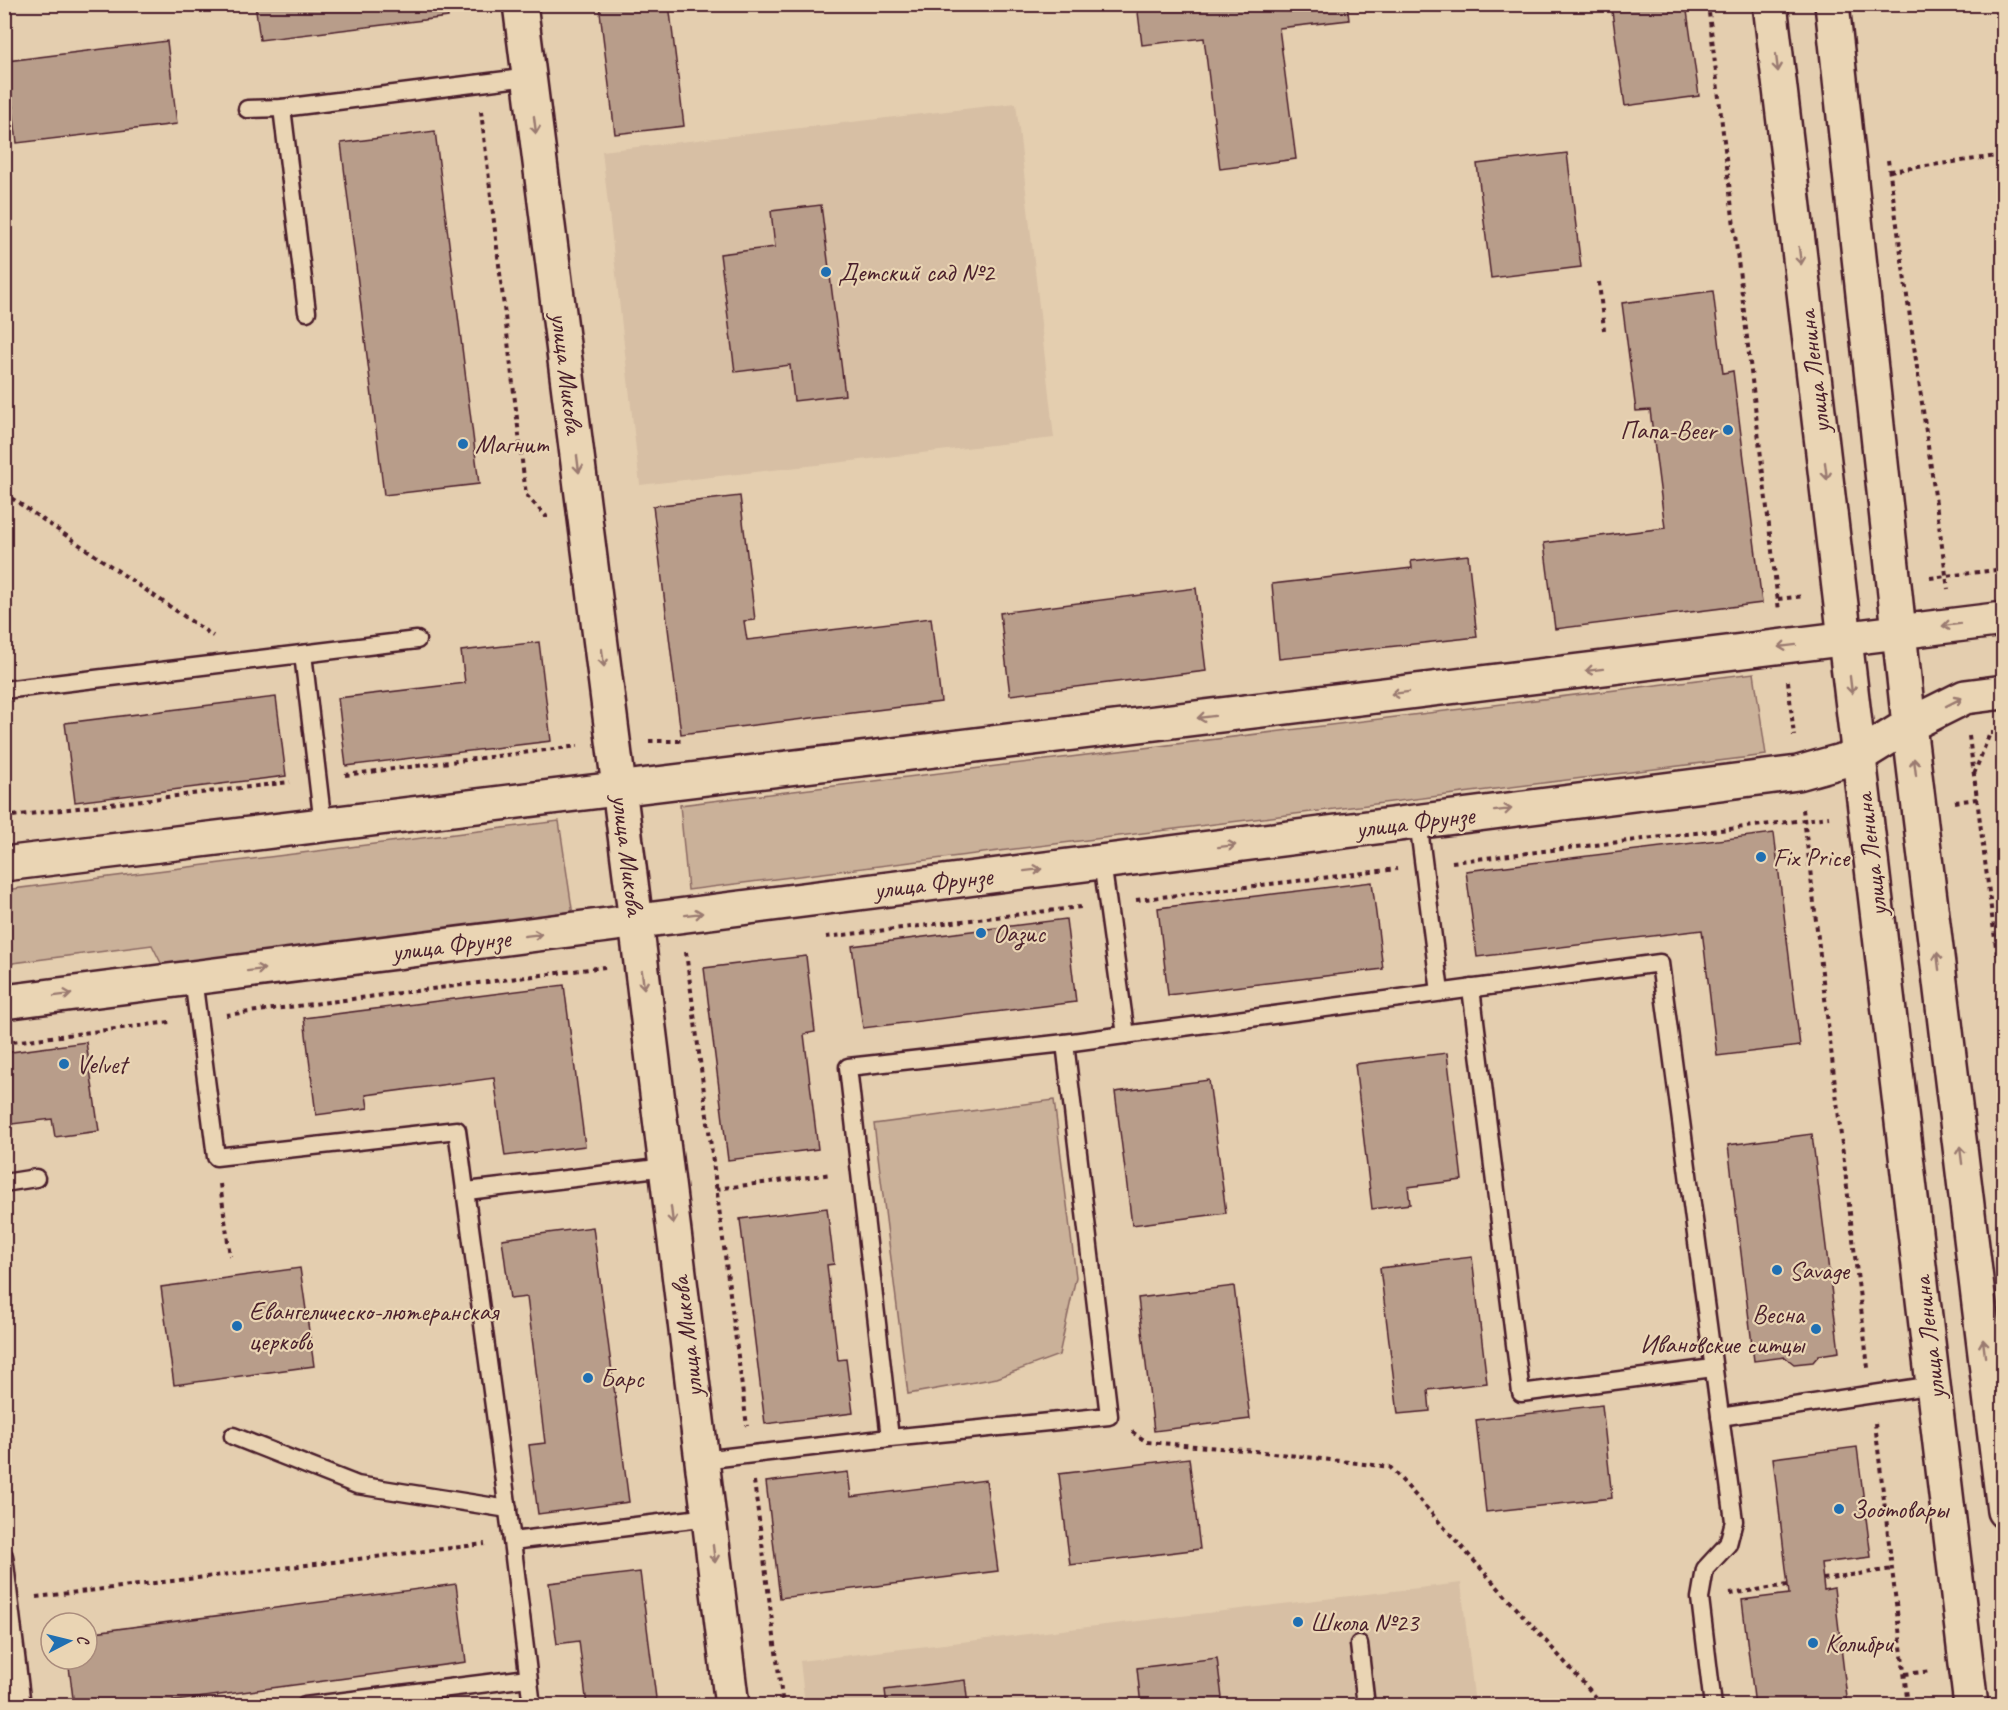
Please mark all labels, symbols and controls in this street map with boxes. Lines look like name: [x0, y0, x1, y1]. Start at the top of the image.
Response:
one-way arrow: [1772, 52, 1783, 72]
one-way arrow: [530, 115, 541, 134]
one-way arrow: [1795, 246, 1806, 266]
place label: Детский сад №2: [838, 256, 996, 289]
marker: Детский сад №2: [819, 265, 833, 279]
street label: улица Ленина: [1790, 306, 1838, 437]
street label: улица Микова: [543, 309, 591, 438]
place label: Папа-Beer: [1620, 414, 1719, 447]
marker: Папа-Beer: [1721, 423, 1735, 437]
place label: Магнит: [475, 428, 550, 461]
marker: Магнит: [456, 437, 470, 451]
one-way arrow: [573, 454, 584, 474]
one-way arrow: [1821, 460, 1832, 480]
one-way arrow: [1942, 620, 1962, 631]
one-way arrow: [1778, 641, 1798, 652]
one-way arrow: [597, 647, 608, 667]
one-way arrow: [1584, 664, 1604, 675]
one-way arrow: [1846, 675, 1857, 695]
one-way arrow: [1391, 688, 1410, 699]
one-way arrow: [1945, 696, 1963, 707]
one-way arrow: [1197, 712, 1217, 723]
one-way arrow: [1909, 758, 1920, 778]
street label: улица Ленина: [1847, 789, 1895, 920]
street label: улица Микова: [604, 791, 652, 920]
street label: улица Фрунзе: [1352, 798, 1478, 846]
one-way arrow: [1493, 805, 1513, 816]
one-way arrow: [1216, 840, 1236, 851]
place label: Fix Price: [1773, 841, 1851, 874]
marker: Fix Price: [1754, 850, 1768, 864]
street label: улица Фрунзе: [870, 859, 996, 907]
one-way arrow: [1023, 865, 1043, 876]
one-way arrow: [684, 908, 703, 919]
place label: Оазис: [993, 917, 1046, 951]
street label: улица Фрунзе: [388, 921, 514, 969]
marker: Оазис: [974, 926, 988, 940]
one-way arrow: [522, 929, 542, 940]
one-way arrow: [1932, 952, 1943, 971]
one-way arrow: [246, 965, 265, 976]
one-way arrow: [638, 969, 649, 989]
one-way arrow: [52, 989, 72, 1000]
place label: Velvet: [76, 1048, 130, 1081]
marker: Velvet: [57, 1057, 71, 1071]
one-way arrow: [1955, 1145, 1966, 1165]
one-way arrow: [667, 1204, 678, 1224]
place label: Savage: [1789, 1254, 1850, 1287]
marker: Savage: [1770, 1263, 1784, 1277]
street label: улица Микова: [663, 1272, 711, 1401]
street label: улица Ленина: [1905, 1272, 1953, 1403]
place label: Евангелическо-лютеранская церковь: [249, 1295, 500, 1358]
place label: Весна Ивановские ситцы: [1640, 1298, 1806, 1361]
marker: Евангелическо-лютеранская церковь: [230, 1319, 244, 1333]
marker: Весна Ивановские ситцы: [1809, 1322, 1823, 1336]
one-way arrow: [1978, 1339, 1989, 1359]
place label: Барс: [600, 1362, 644, 1395]
marker: Барс: [581, 1371, 595, 1385]
place label: Зоотовары: [1851, 1493, 1951, 1526]
marker: Зоотовары: [1832, 1502, 1846, 1516]
one-way arrow: [708, 1544, 719, 1564]
place label: Школа №23: [1310, 1606, 1421, 1639]
north arrow: [39, 1611, 99, 1671]
marker: Школа №23: [1291, 1615, 1305, 1629]
place label: Колибри: [1825, 1627, 1895, 1660]
text: С: [72, 1634, 94, 1647]
marker: Колибри: [1806, 1636, 1820, 1650]

